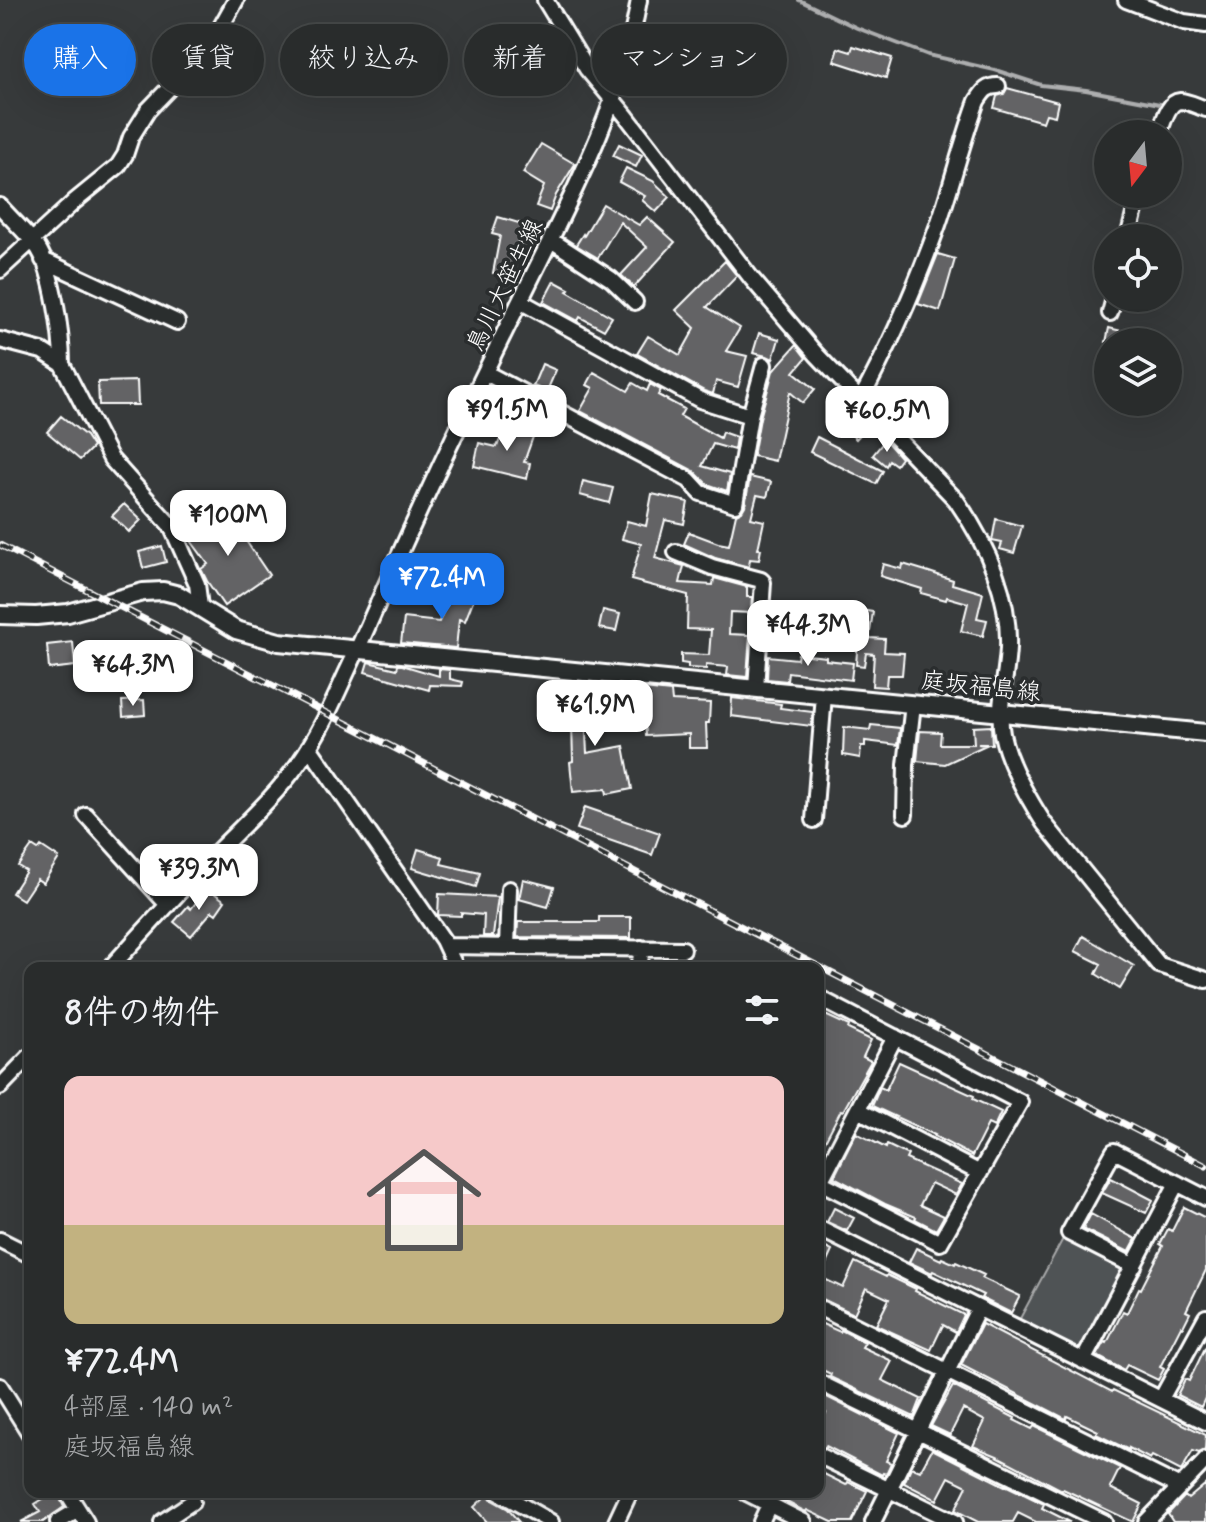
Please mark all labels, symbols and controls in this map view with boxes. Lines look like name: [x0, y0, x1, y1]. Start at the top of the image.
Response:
chip: 購入: [24, 24, 136, 96]
chip: 賃貸: [152, 24, 264, 96]
chip: 絞り込み: [280, 24, 448, 96]
chip: 新着: [464, 24, 576, 96]
chip: マンション: [592, 24, 787, 96]
north arrow: [1094, 120, 1182, 208]
map controls: [1094, 120, 1182, 416]
street label: 鳥川大笹生線: [460, 214, 551, 357]
button: locate: [1094, 224, 1182, 312]
button: layers: [1094, 328, 1182, 416]
pin: ¥91.5M: [442, 385, 572, 453]
pin: ¥60.5M: [822, 386, 952, 454]
text: ¥91.5M: [466, 394, 548, 428]
text: ¥60.5M: [844, 395, 931, 429]
pin: ¥100M: [172, 490, 284, 558]
text: ¥100M: [188, 499, 268, 533]
pin: ¥72.4M: [377, 553, 507, 621]
text: ¥72.4M: [398, 562, 486, 596]
pin: ¥44.3M: [743, 600, 873, 668]
text: ¥44.3M: [765, 609, 851, 643]
pin: ¥64.3M: [68, 640, 198, 708]
text: ¥64.3M: [91, 649, 175, 683]
street label: 庭坂福島線: [920, 666, 1042, 709]
pin: ¥61.9M: [530, 680, 660, 748]
text: ¥61.9M: [555, 689, 635, 723]
pin: ¥39.3M: [134, 844, 264, 912]
text: ¥39.3M: [158, 853, 240, 887]
icon: filters: [740, 988, 784, 1032]
text: 8件の物件: [64, 991, 219, 1036]
icon: home: [352, 1128, 496, 1272]
text: ¥72.4M: [64, 1340, 179, 1385]
text: 4部屋 · 140 m²: [64, 1391, 233, 1425]
text: 庭坂福島線: [64, 1431, 194, 1465]

